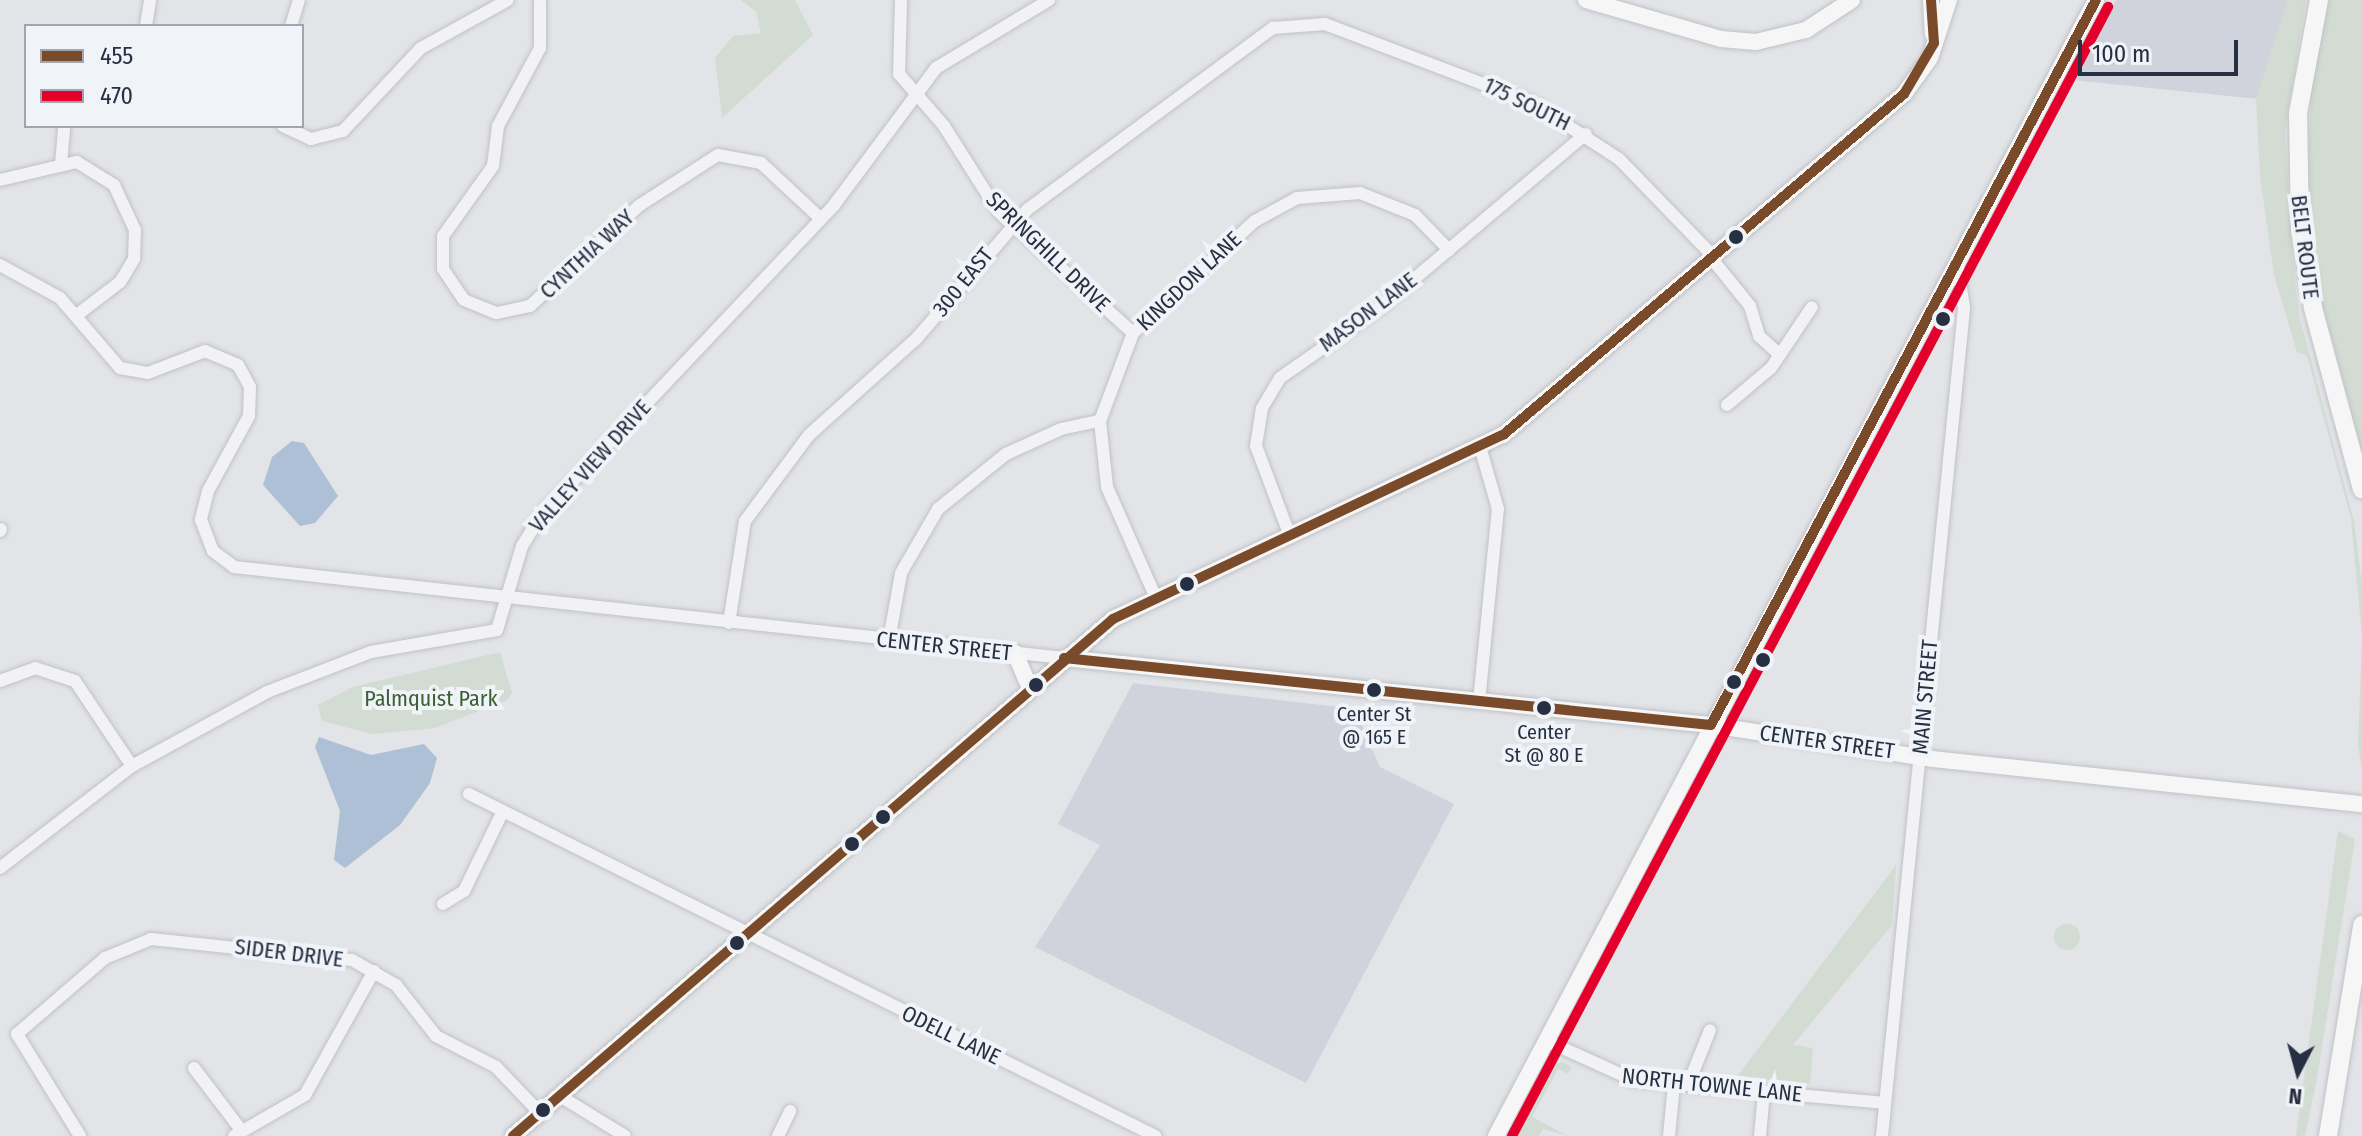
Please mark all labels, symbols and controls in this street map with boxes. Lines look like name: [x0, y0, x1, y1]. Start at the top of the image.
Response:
legend: [24, 24, 304, 128]
scale bar: [2082, 24, 2242, 74]
text: 100 m: [2092, 40, 2150, 68]
text: 455: [100, 42, 133, 70]
street label: 175 SOUTH: [1479, 72, 1575, 136]
text: 470: [100, 82, 133, 110]
street label: SPRINGHILL DRIVE: [981, 186, 1115, 318]
street label: BELT ROUTE: [2286, 193, 2324, 301]
street label: CYNTHIA WAY: [534, 204, 640, 304]
street label: KINGDON LANE: [1131, 226, 1247, 336]
unlabelled marker: [1728, 229, 1744, 245]
street label: 300 EAST: [927, 242, 999, 322]
street label: MASON LANE: [1314, 267, 1422, 357]
unlabelled marker: [1935, 311, 1951, 327]
street label: VALLEY VIEW DRIVE: [524, 394, 656, 538]
unlabelled marker: [1179, 576, 1195, 592]
street label: CENTER STREET: [875, 626, 1013, 666]
street label: MAIN STREET: [1907, 639, 1943, 755]
unlabelled marker: [1755, 652, 1771, 668]
unlabelled marker: [1726, 674, 1742, 690]
unlabelled marker: [1028, 677, 1044, 693]
marker: Center St @ 165 E: [1366, 682, 1382, 698]
park label: Palmquist Park: [364, 686, 498, 712]
marker: Center St @ 80 E: [1536, 700, 1552, 716]
place label: Center St @ 165 E: [1337, 702, 1411, 749]
street label: CENTER STREET: [1758, 719, 1896, 765]
place label: Center St @ 80 E: [1505, 720, 1583, 767]
unlabelled marker: [875, 809, 891, 825]
unlabelled marker: [844, 836, 860, 852]
street label: SIDER DRIVE: [233, 933, 345, 973]
unlabelled marker: [729, 935, 745, 951]
street label: ODELL LANE: [897, 1000, 1005, 1070]
north arrow: [2258, 1032, 2338, 1112]
street label: NORTH TOWNE LANE: [1621, 1062, 1803, 1108]
text: N: [2287, 1082, 2303, 1110]
unlabelled marker: [535, 1102, 551, 1118]

